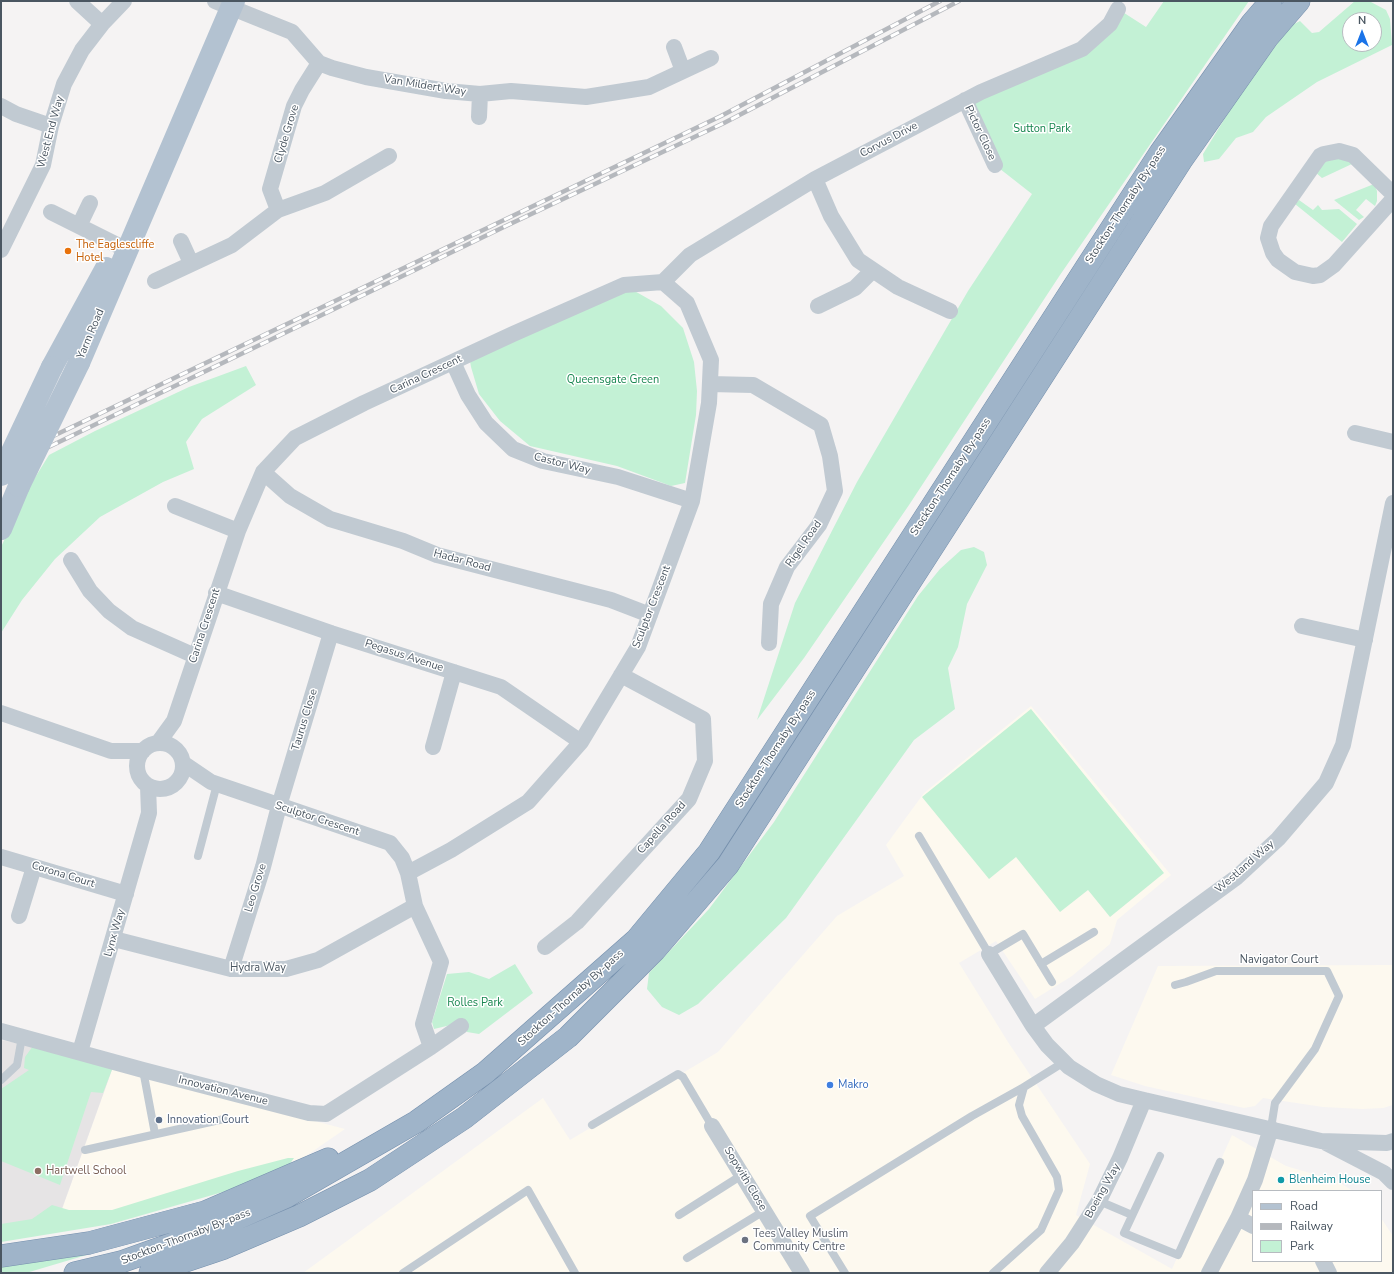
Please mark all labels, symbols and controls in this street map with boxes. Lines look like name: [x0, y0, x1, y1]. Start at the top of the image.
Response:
north arrow: [1342, 12, 1382, 52]
text: N: [1358, 13, 1366, 28]
street label: Van Mildert Way: [383, 73, 467, 99]
street label: West End Way: [35, 95, 67, 169]
street label: Clyde Grove: [272, 103, 302, 165]
street label: Pictor Close: [962, 103, 998, 163]
street label: Corvus Drive: [858, 119, 920, 161]
park label: Sutton Park: [1013, 122, 1071, 136]
street label: Stockton-Thornaby By-pass: [1083, 144, 1169, 266]
place label: The Eaglescliffe Hotel: [76, 238, 154, 264]
marker: The Eaglescliffe Hotel: [63, 246, 73, 256]
street label: Yarm Road: [75, 307, 107, 361]
street label: Carina Crescent: [388, 353, 464, 397]
park label: Queensgate Green: [567, 373, 659, 387]
street label: Stockton-Thornaby By-pass: [908, 416, 994, 538]
street label: Castor Way: [532, 451, 592, 477]
street label: Rigel Road: [783, 518, 825, 570]
street label: Hadar Road: [432, 547, 492, 575]
street label: Sculptor Crescent: [630, 564, 674, 650]
street label: Carina Crescent: [187, 587, 223, 665]
street label: Pegasus Avenue: [363, 637, 445, 675]
street label: Taurus Close: [289, 688, 321, 752]
street label: Stockton-Thornaby By-pass: [733, 688, 819, 810]
street label: Sculptor Crescent: [273, 799, 361, 839]
street label: Capella Road: [635, 799, 689, 857]
street label: Westland Way: [1213, 838, 1277, 896]
street label: Corona Court: [30, 859, 96, 891]
street label: Leo Grove: [242, 862, 270, 914]
street label: Lynx Way: [102, 908, 128, 958]
street label: Stockton-Thornaby By-pass: [515, 947, 627, 1049]
street label: Navigator Court: [1240, 953, 1318, 967]
street label: Hydra Way: [230, 961, 286, 975]
park label: Rolles Park: [447, 996, 503, 1010]
street label: Innovation Avenue: [177, 1073, 269, 1109]
place label: Makro: [838, 1078, 869, 1092]
marker: Makro: [825, 1080, 835, 1090]
place label: Innovation Court: [167, 1113, 249, 1127]
marker: Innovation Court: [154, 1115, 164, 1125]
street label: Sopwith Close: [721, 1145, 769, 1213]
street label: Boeing Way: [1083, 1161, 1123, 1221]
place label: Hartwell School: [46, 1164, 126, 1178]
marker: Hartwell School: [33, 1166, 43, 1176]
place label: Blenheim House: [1289, 1173, 1370, 1187]
marker: Blenheim House: [1276, 1175, 1286, 1185]
legend: [1252, 1190, 1382, 1262]
text: Road: [1290, 1198, 1318, 1214]
street label: Stockton-Thornaby By-pass: [119, 1206, 253, 1268]
text: Railway: [1290, 1218, 1333, 1234]
place label: Tees Valley Muslim Community Centre: [753, 1227, 848, 1253]
marker: Tees Valley Muslim Community Centre: [740, 1235, 750, 1245]
text: Park: [1290, 1238, 1314, 1254]

